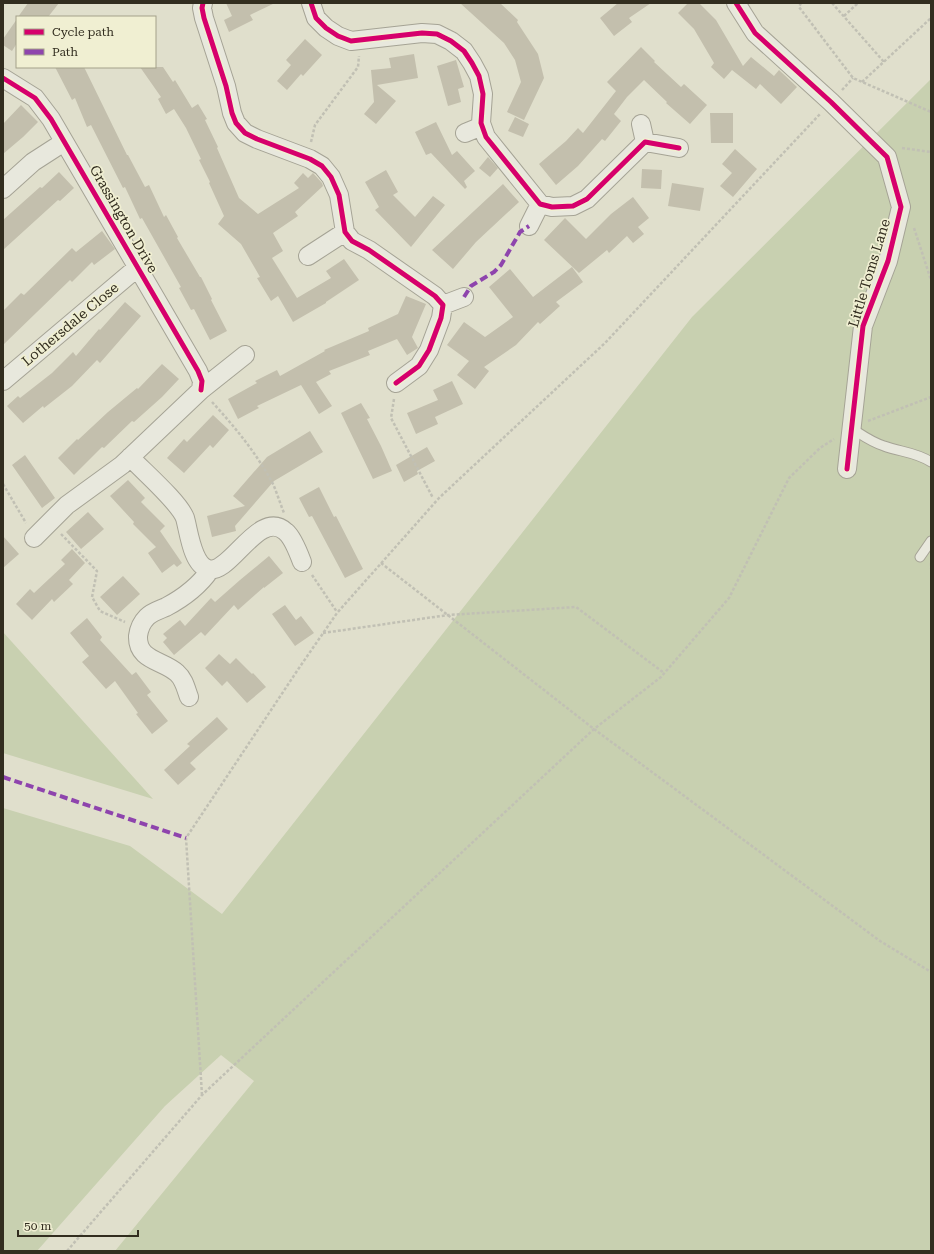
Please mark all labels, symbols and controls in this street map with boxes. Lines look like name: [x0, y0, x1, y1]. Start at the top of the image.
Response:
legend: [16, 16, 156, 68]
text: Cycle path: [52, 25, 114, 39]
text: Path: [52, 45, 78, 59]
street label: Grassington Drive: [87, 162, 162, 276]
street label: Little Toms Lane: [845, 217, 893, 329]
street label: Lothersdale Close: [19, 279, 122, 369]
scale bar: [18, 1212, 138, 1238]
text: 50 m: [24, 1219, 51, 1233]

